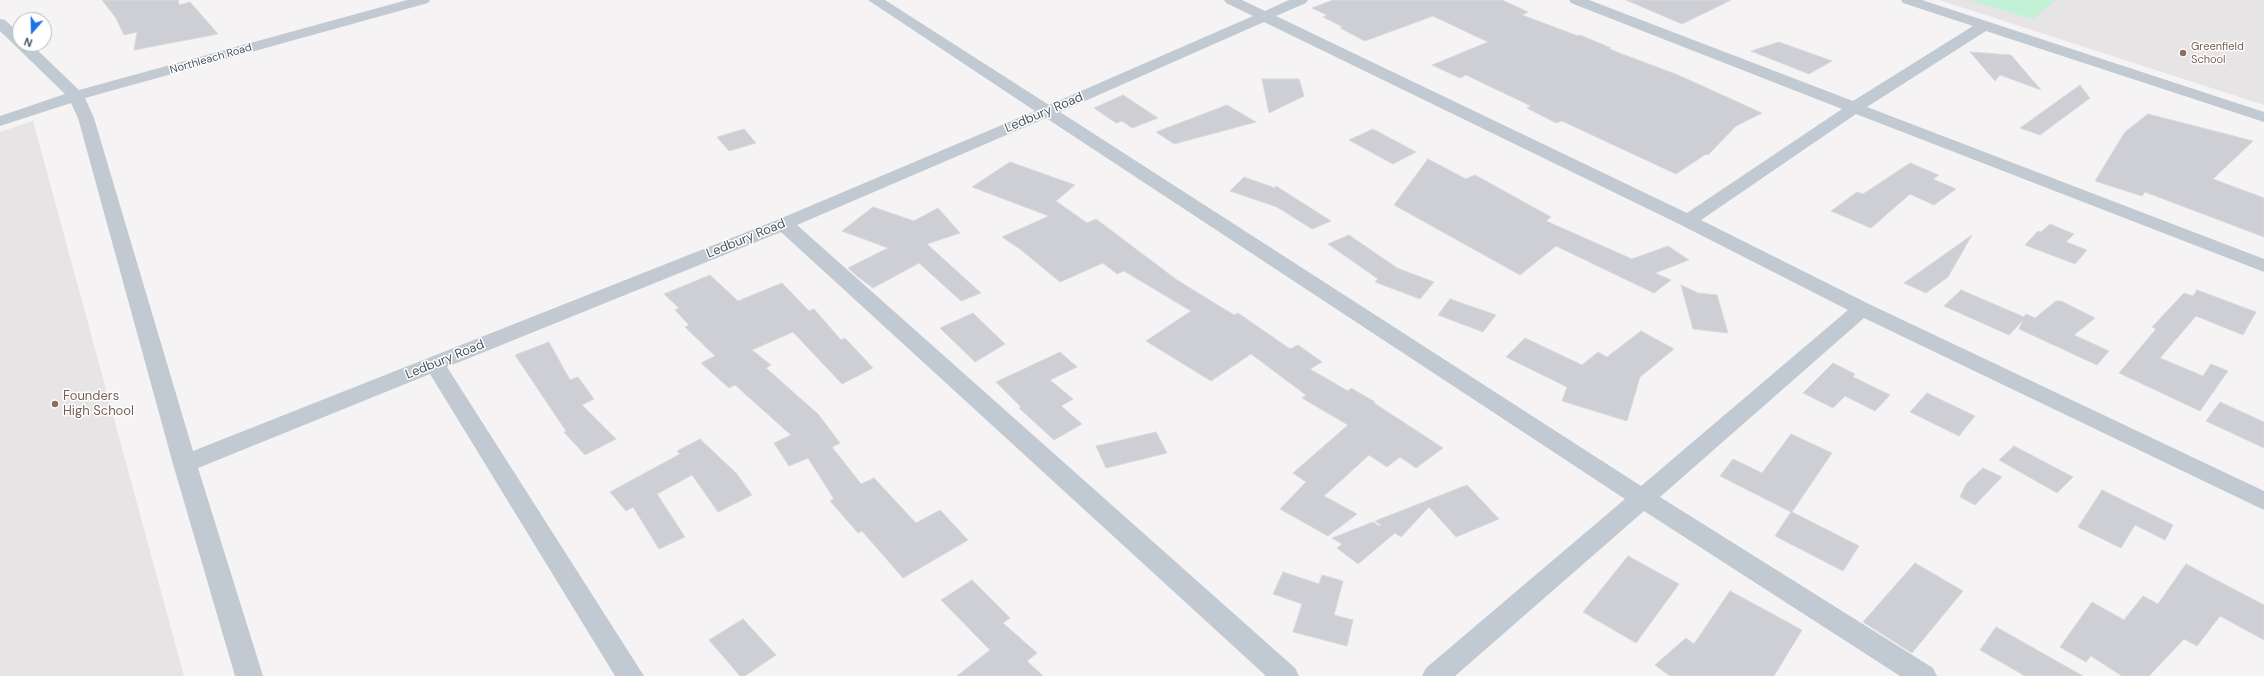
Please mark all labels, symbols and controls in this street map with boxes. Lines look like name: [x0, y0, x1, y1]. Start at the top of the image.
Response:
north arrow: [12, 12, 52, 52]
text: N: [22, 34, 34, 50]
place label: Greenfield School: [2191, 40, 2244, 66]
street label: Northleach Road: [168, 41, 254, 77]
marker: Greenfield School: [2178, 48, 2188, 58]
street label: Ledbury Road: [1003, 90, 1085, 136]
street label: Ledbury Road: [704, 216, 788, 262]
street label: Ledbury Road: [403, 337, 487, 383]
place label: Founders High School: [63, 389, 134, 420]
marker: Founders High School: [50, 399, 60, 409]

